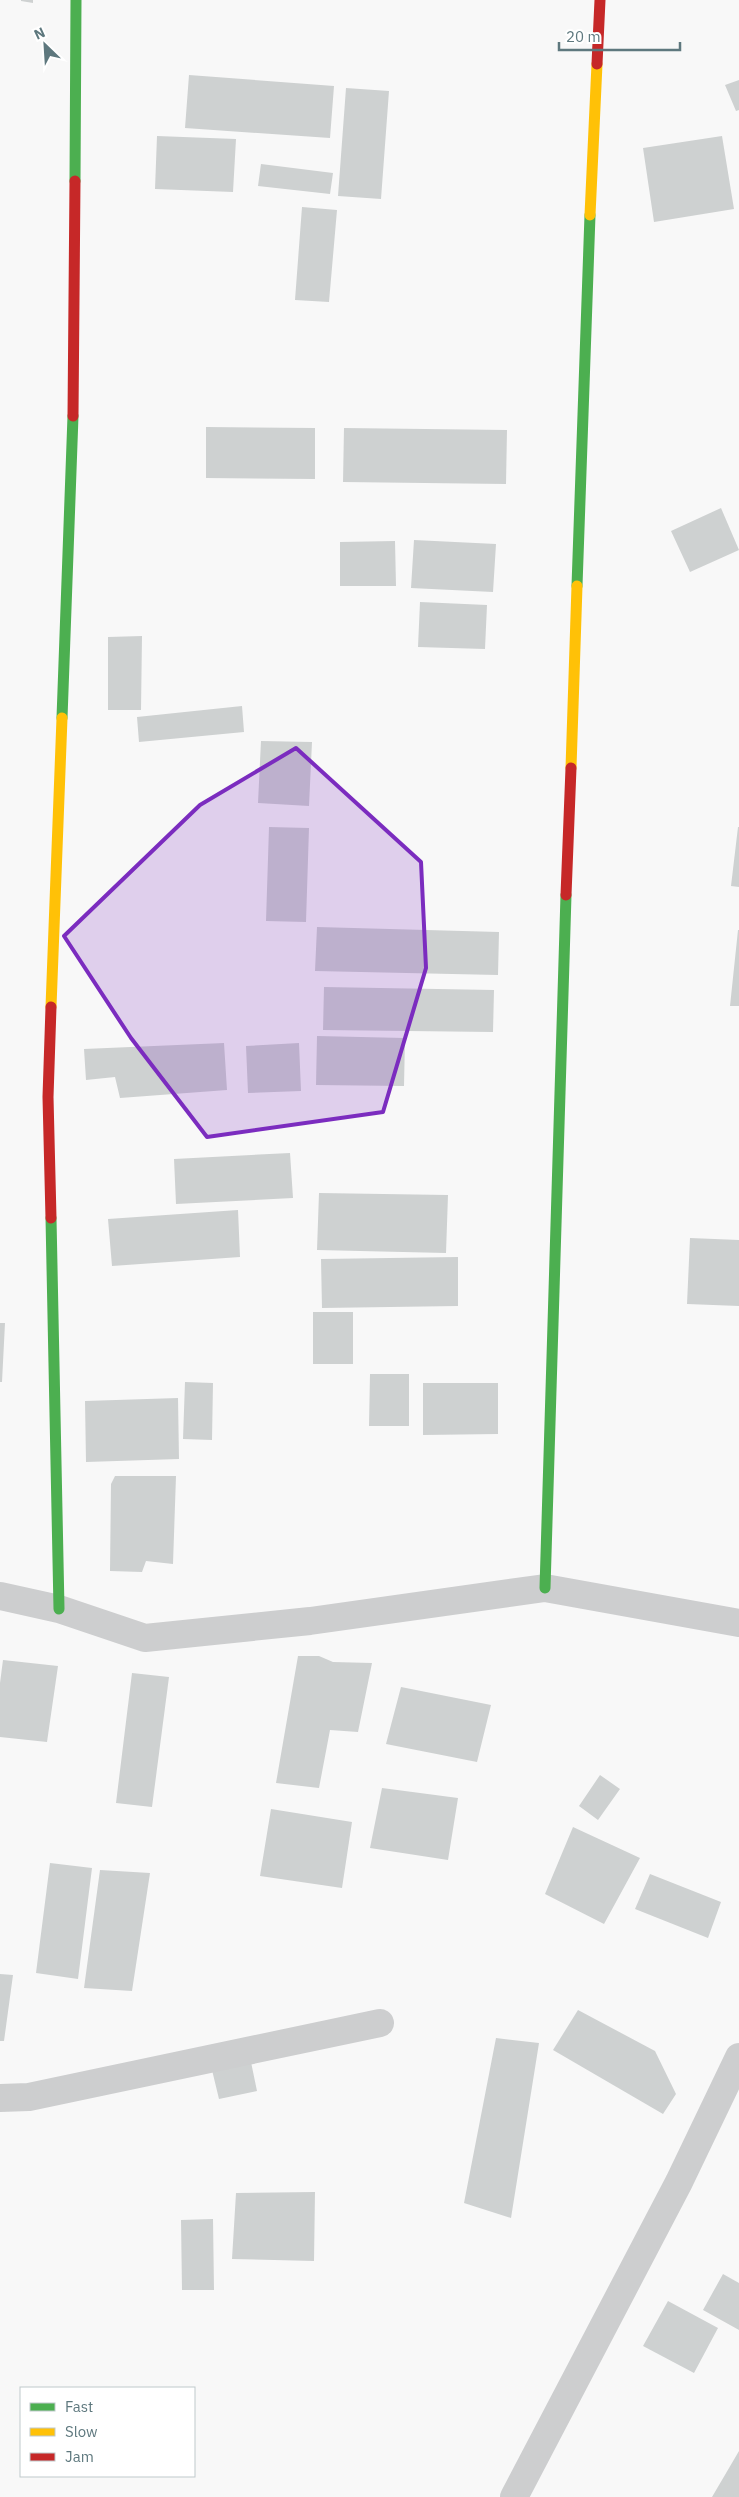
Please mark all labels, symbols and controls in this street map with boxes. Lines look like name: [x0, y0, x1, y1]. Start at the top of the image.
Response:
north arrow: [20, 20, 70, 70]
scale bar: [559, 20, 680, 52]
text: N: [31, 23, 48, 44]
text: 20 m: [566, 27, 601, 46]
legend: [20, 2387, 195, 2477]
text: Fast: [65, 2397, 93, 2416]
text: Slow: [65, 2422, 98, 2441]
text: Jam: [65, 2447, 94, 2466]

